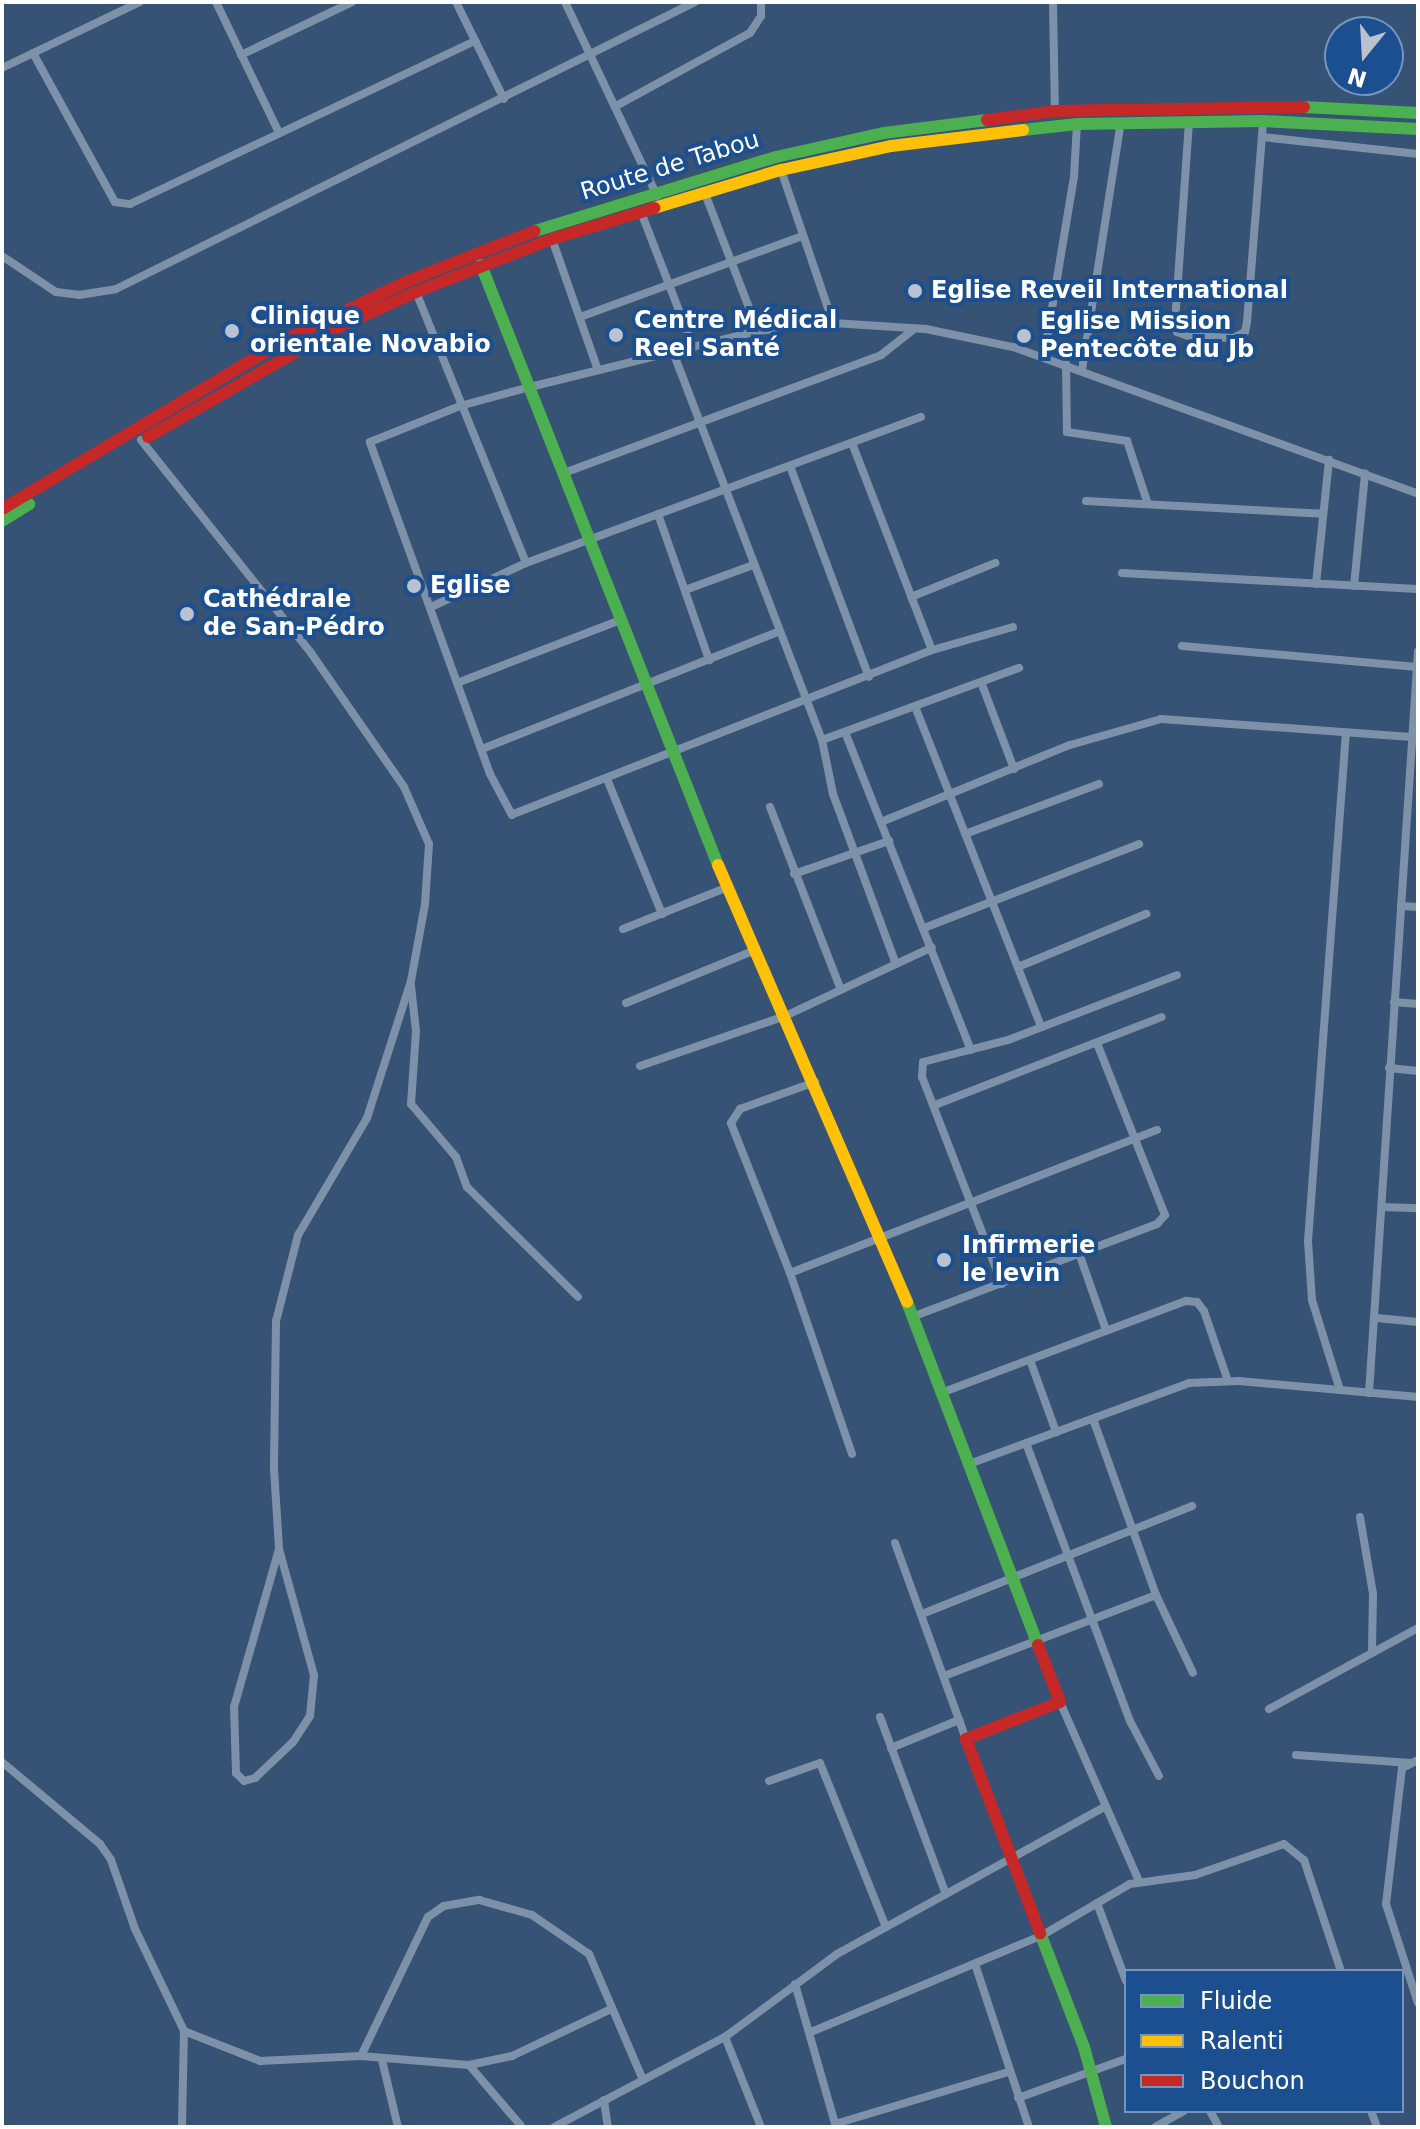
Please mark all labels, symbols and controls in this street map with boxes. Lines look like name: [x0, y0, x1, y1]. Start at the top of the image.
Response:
north arrow: [1324, 16, 1404, 96]
text: N: [1344, 63, 1370, 92]
street label: Route de Tabou: [577, 125, 763, 207]
place label: Eglise Reveil International: [931, 277, 1288, 305]
marker: Eglise Reveil International: [906, 282, 924, 300]
place label: Clinique orientale Novabio: [250, 303, 491, 359]
place label: Centre Médical Reel Santé: [634, 307, 837, 363]
place label: Eglise Mission Pentecôte du Jb: [1040, 308, 1254, 364]
marker: Clinique orientale Novabio: [221, 320, 243, 342]
marker: Centre Médical Reel Santé: [605, 324, 627, 346]
marker: Eglise Mission Pentecôte du Jb: [1015, 327, 1033, 345]
place label: Eglise: [430, 572, 511, 600]
marker: Eglise: [405, 577, 423, 595]
place label: Cathédrale de San-Pédro: [203, 586, 385, 642]
marker: Cathédrale de San-Pédro: [178, 605, 196, 623]
place label: Infirmerie le levin: [962, 1232, 1095, 1288]
marker: Infirmerie le levin: [933, 1249, 955, 1271]
legend: [1124, 1969, 1404, 2113]
text: Fluide: [1200, 1987, 1272, 2015]
text: Ralenti: [1200, 2027, 1284, 2055]
text: Bouchon: [1200, 2067, 1305, 2095]

